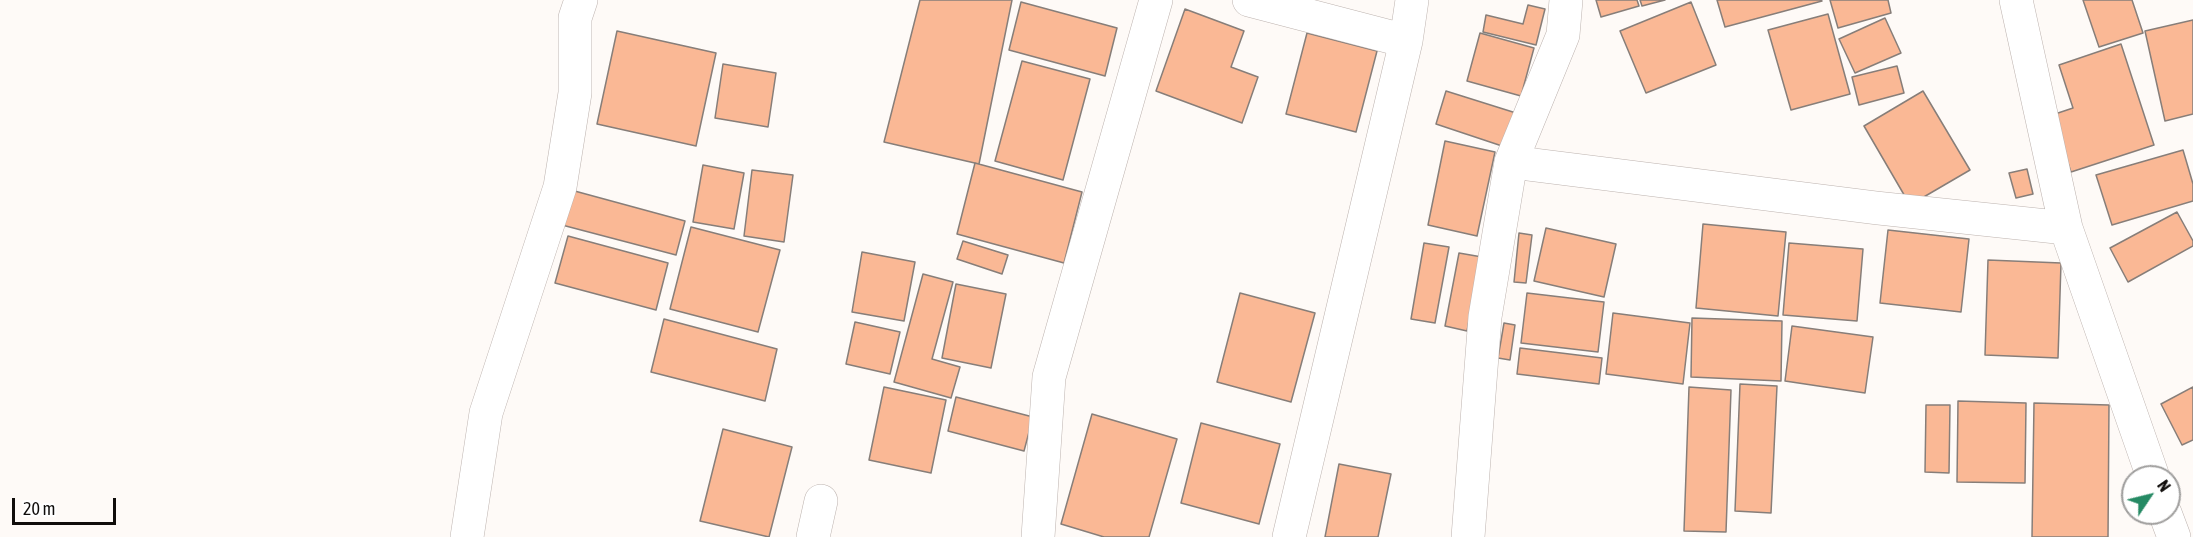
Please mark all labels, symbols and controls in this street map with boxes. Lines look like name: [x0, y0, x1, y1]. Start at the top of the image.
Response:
north arrow: [2121, 465, 2181, 525]
text: N: [2154, 477, 2174, 495]
scale bar: [15, 486, 118, 524]
text: 20 m: [23, 498, 55, 519]

